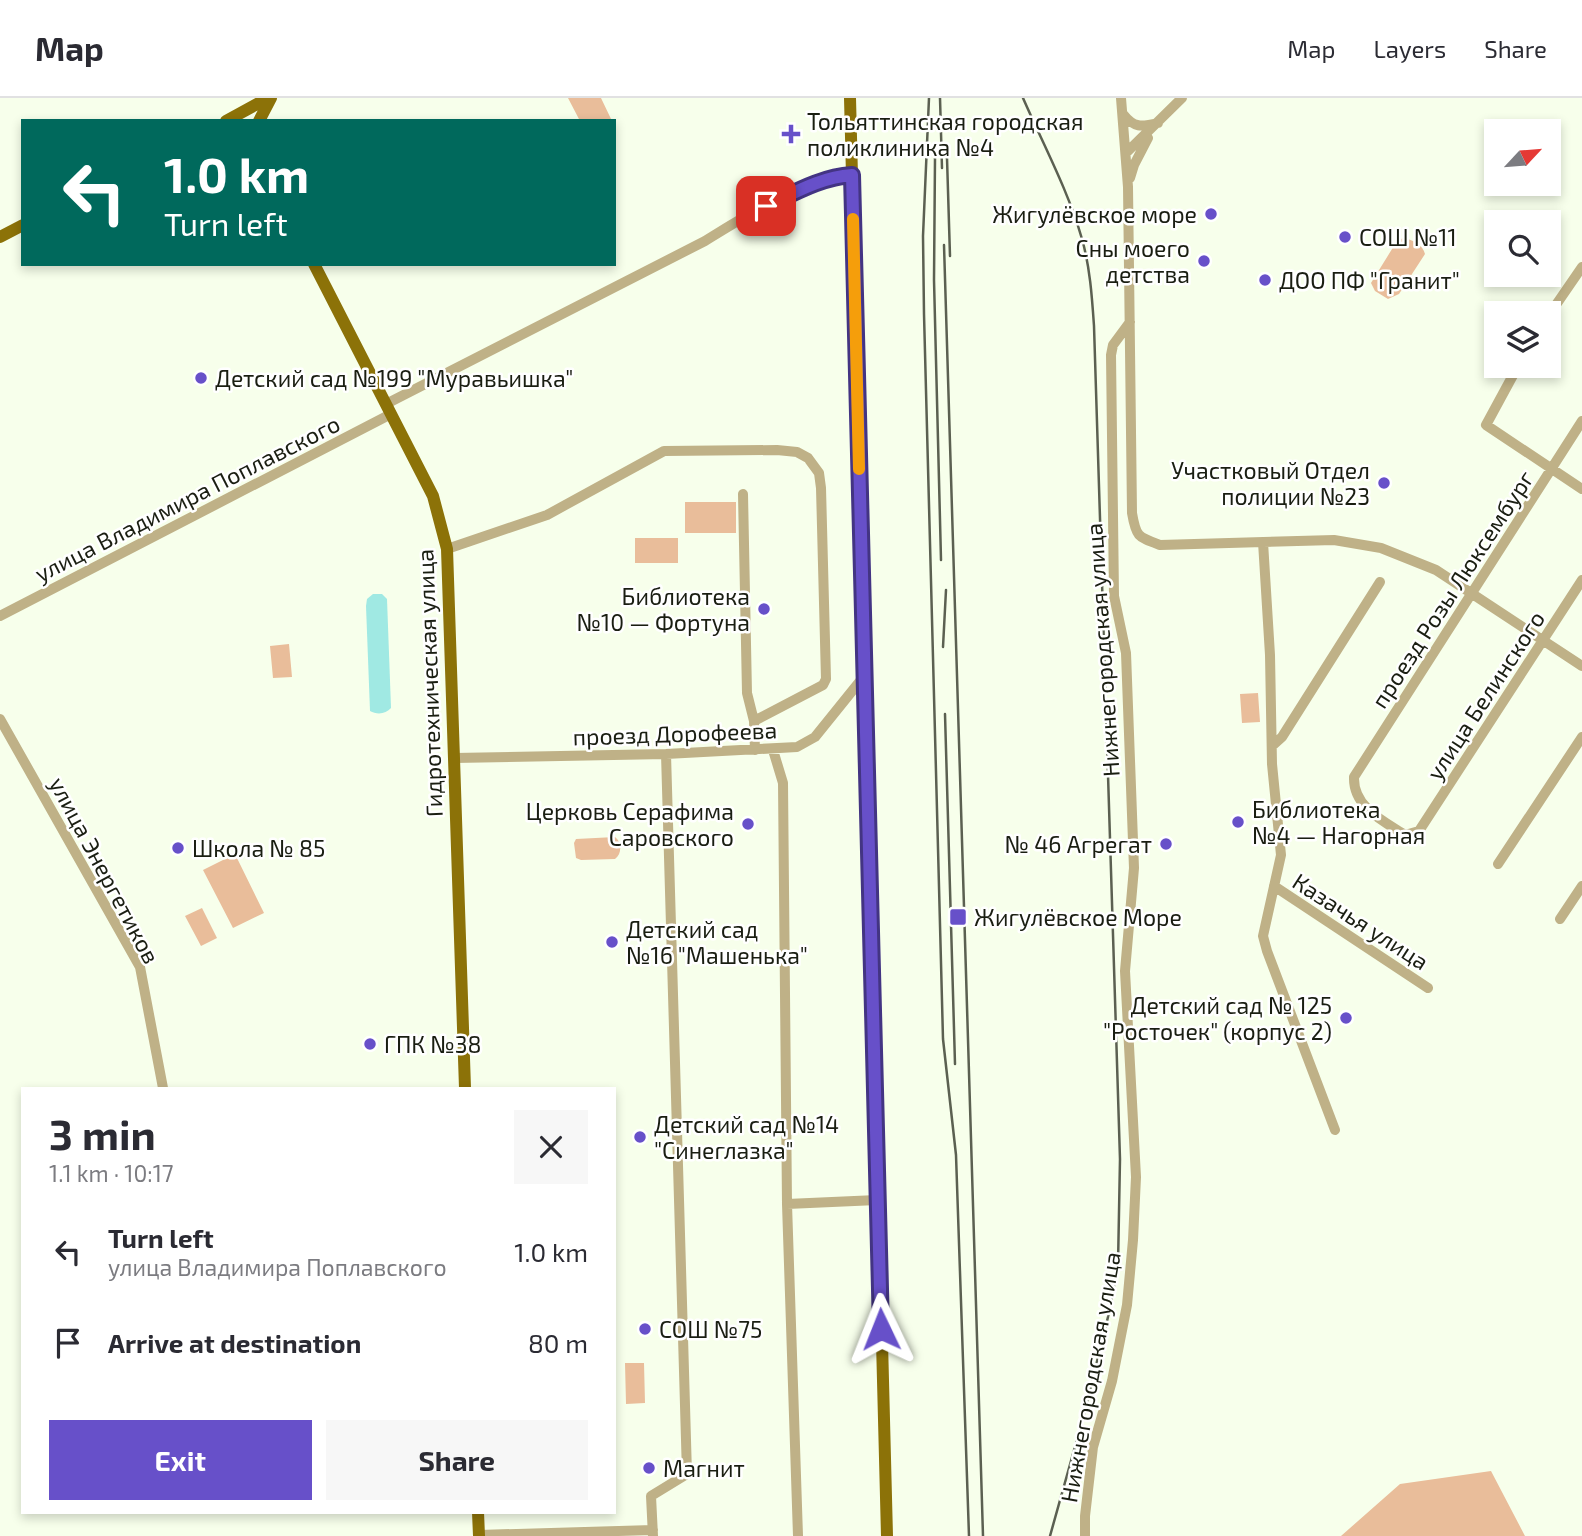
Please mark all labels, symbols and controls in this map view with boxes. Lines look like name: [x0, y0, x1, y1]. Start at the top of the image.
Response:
text: Map: [35, 28, 104, 68]
text: Map: [1287, 34, 1335, 63]
text: Layers: [1373, 34, 1446, 63]
text: Share: [1484, 34, 1547, 63]
place label: Тольяттинская городская поликлиника №4: [807, 107, 1083, 161]
north arrow: [1484, 119, 1561, 196]
map controls: [1484, 119, 1561, 378]
marker: Тольяттинская городская поликлиника №4: [781, 124, 801, 144]
text: 1.0 km: [164, 144, 309, 203]
icon: left: [49, 147, 140, 238]
pin: [736, 176, 796, 236]
icon: arrive: [747, 187, 785, 225]
place label: Жигулёвское море: [992, 200, 1197, 229]
text: Turn left: [164, 204, 288, 242]
marker: Жигулёвское море: [1203, 206, 1219, 222]
button: search: [1484, 210, 1561, 287]
place label: СОШ №11: [1359, 223, 1457, 251]
marker: СОШ №11: [1337, 229, 1353, 245]
place label: Сны моего детства: [1076, 234, 1190, 288]
marker: Сны моего детства: [1196, 253, 1212, 269]
place label: ДОО ПФ "Гранит": [1279, 266, 1460, 294]
marker: ДОО ПФ "Гранит": [1257, 272, 1273, 288]
button: layers: [1484, 301, 1561, 378]
place label: Детский сад №199 "Муравьишка": [215, 364, 573, 393]
marker: Детский сад №199 "Муравьишка": [193, 370, 209, 386]
street label: улица Владимира Поплавского: [30, 409, 345, 588]
place label: Участковый Отдел полиции №23: [1171, 456, 1370, 510]
street label: проезд Розы Люксембург: [1365, 465, 1540, 713]
marker: Участковый Отдел полиции №23: [1376, 475, 1392, 491]
street label: Нижнегородская улица: [1079, 522, 1126, 778]
street label: Гидротехническая улица: [410, 549, 449, 817]
place label: Библиотека №10 — Фортуна: [577, 582, 750, 637]
marker: Библиотека №10 — Фортуна: [756, 601, 772, 617]
street label: улица Белинского: [1420, 605, 1551, 785]
street label: проезд Дорофеева: [572, 715, 778, 751]
street label: улица Энергетиков: [43, 772, 166, 968]
place label: Библиотека №4 — Нагорная: [1252, 795, 1425, 849]
place label: Церковь Серафима Саровского: [526, 797, 734, 851]
marker: Библиотека №4 — Нагорная: [1230, 814, 1246, 830]
marker: Церковь Серафима Саровского: [740, 816, 756, 832]
place label: № 46 Агрегат: [1005, 830, 1152, 858]
place label: Школа № 85: [192, 834, 325, 862]
marker: № 46 Агрегат: [1158, 836, 1174, 852]
marker: Школа № 85: [170, 840, 186, 856]
street label: Казачья улица: [1287, 867, 1434, 976]
place label: Жигулёвское Море: [974, 903, 1182, 932]
marker: Жигулёвское Море: [948, 907, 968, 927]
place label: Детский сад №16 "Машенька": [626, 915, 808, 969]
marker: Детский сад №16 "Машенька": [604, 934, 620, 950]
place label: Детский сад № 125 "Росточек" (корпус 2): [1103, 991, 1332, 1046]
marker: Детский сад № 125 "Росточек" (корпус 2): [1338, 1010, 1354, 1026]
place label: ГПК №38: [384, 1030, 482, 1058]
marker: ГПК №38: [362, 1036, 378, 1052]
text: 3 min: [49, 1108, 156, 1158]
button: close: [514, 1110, 588, 1184]
place label: Детский сад №14 "Синеглазка": [654, 1110, 839, 1164]
marker: Детский сад №14 "Синеглазка": [632, 1129, 648, 1145]
text: 1.1 km · 10:17: [49, 1159, 174, 1187]
text: Turn left: [108, 1222, 214, 1253]
icon: left: [49, 1233, 87, 1271]
text: 1.0 km: [514, 1236, 588, 1267]
street label: Нижнегородская улица: [1054, 1249, 1127, 1505]
text: улица Владимира Поплавского: [108, 1253, 447, 1281]
position arrow: [844, 1292, 918, 1366]
place label: СОШ №75: [659, 1315, 762, 1343]
marker: СОШ №75: [637, 1321, 653, 1337]
icon: arrive: [49, 1324, 87, 1362]
text: Arrive at destination: [108, 1327, 361, 1358]
text: 80 m: [528, 1327, 588, 1358]
button: Exit: [49, 1420, 312, 1500]
button: Share: [326, 1420, 588, 1500]
place label: Магнит: [663, 1454, 745, 1482]
marker: Магнит: [641, 1460, 657, 1476]

